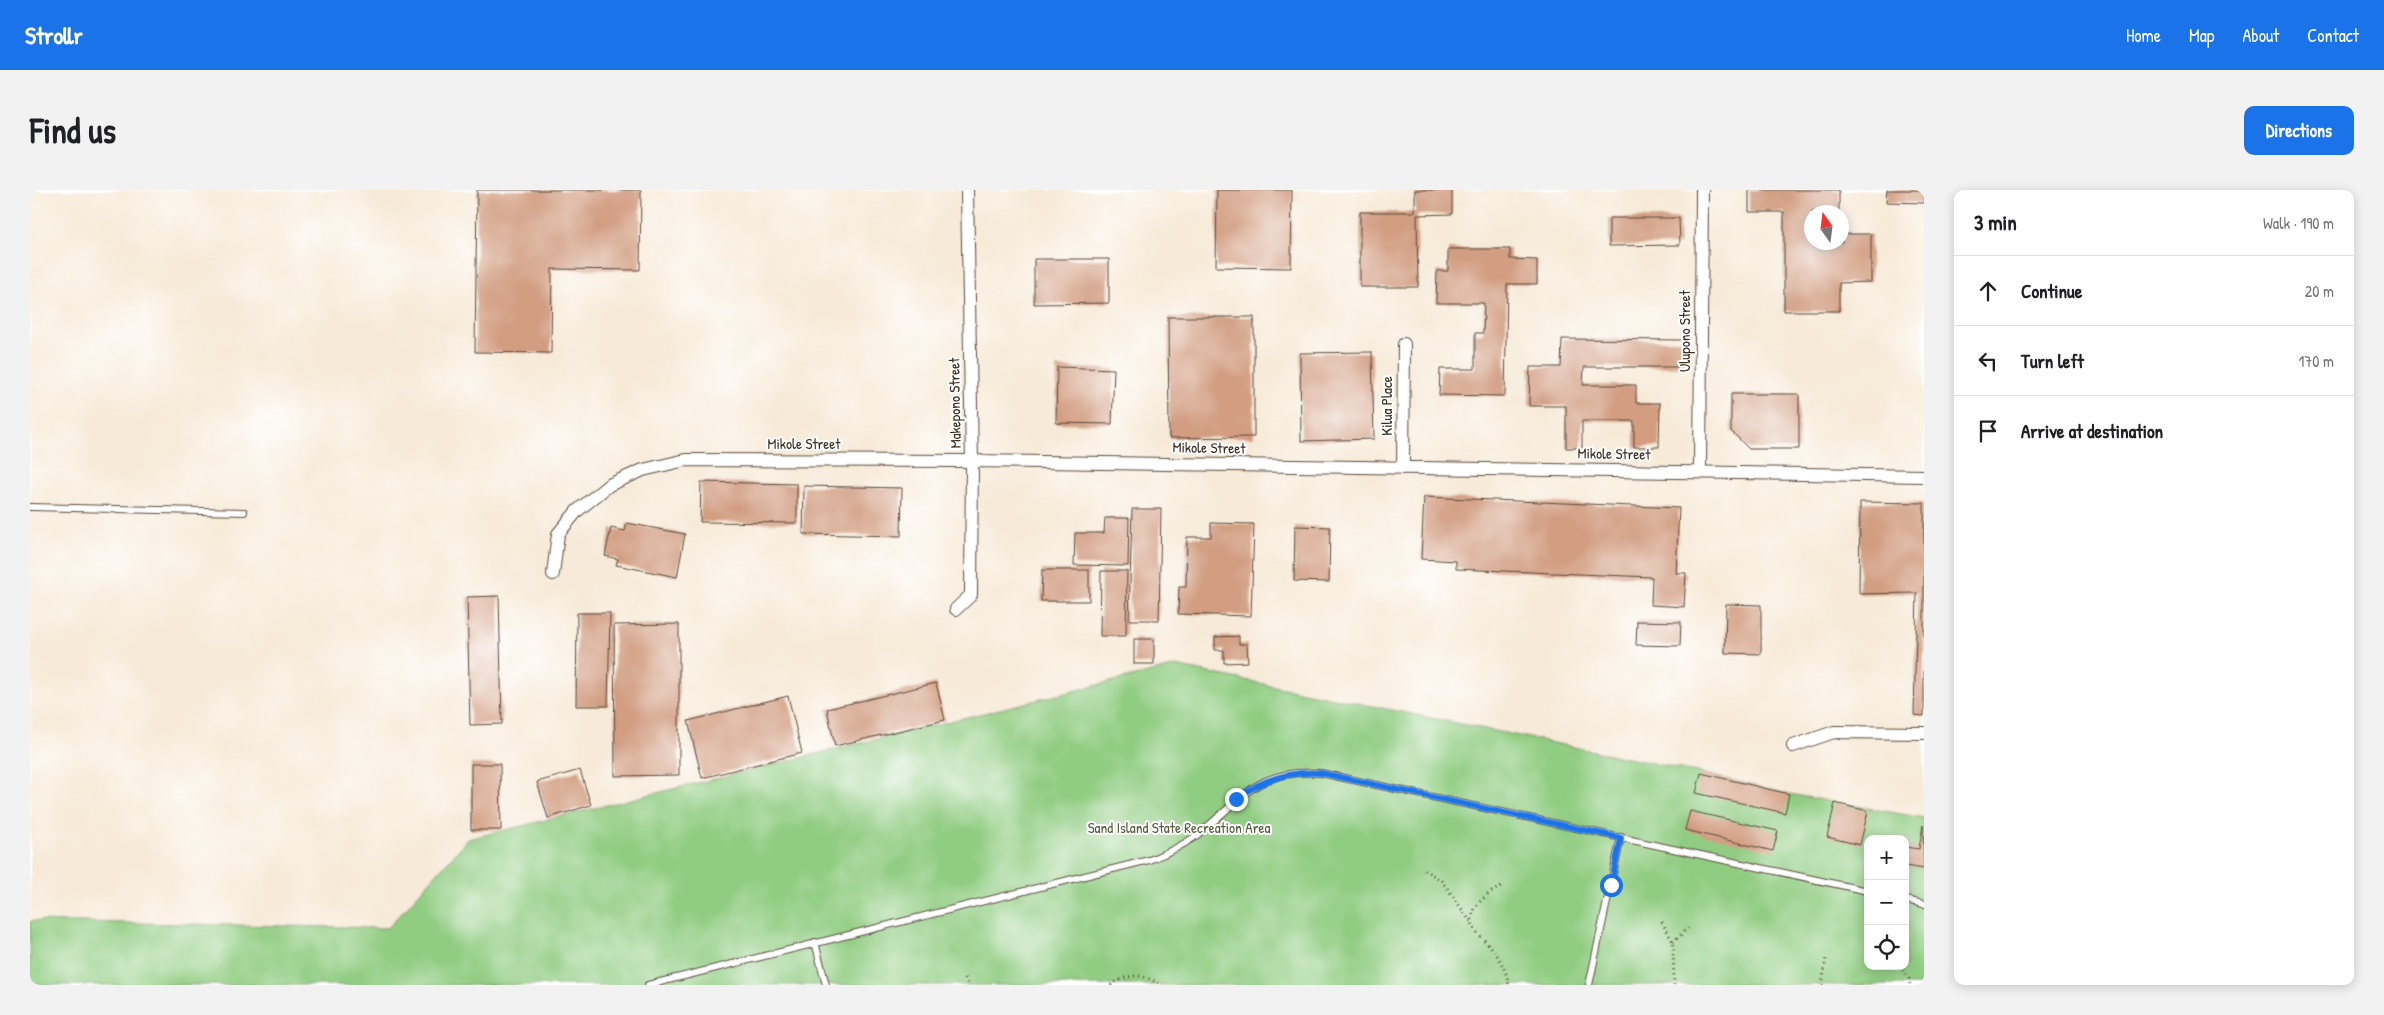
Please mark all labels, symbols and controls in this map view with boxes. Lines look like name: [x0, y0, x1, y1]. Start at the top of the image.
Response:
text: Strollr: [25, 19, 83, 51]
text: Home: [2126, 23, 2161, 48]
text: Map: [2189, 23, 2214, 48]
text: About: [2242, 23, 2279, 48]
text: Contact: [2307, 23, 2359, 48]
button: Directions: [2244, 106, 2354, 155]
text: Find us: [30, 107, 116, 154]
north arrow: [1804, 205, 1849, 250]
text: 3 min: [1974, 208, 2017, 237]
text: Walk · 190 m: [2263, 212, 2334, 234]
icon: ahead: [1974, 277, 2002, 305]
text: Continue: [2021, 278, 2082, 304]
text: 20 m: [2305, 280, 2334, 302]
street label: Ulupono Street: [1674, 289, 1695, 372]
icon: left: [1974, 347, 2002, 375]
text: Turn left: [2021, 348, 2084, 374]
text: 170 m: [2299, 350, 2334, 372]
street label: Makepono Street: [943, 357, 966, 449]
street label: Kilua Place: [1376, 376, 1397, 436]
icon: arrive: [1974, 417, 2002, 445]
text: Arrive at destination: [2021, 418, 2163, 444]
street label: Mikole Street: [768, 433, 841, 454]
street label: Mikole Street: [1172, 436, 1246, 459]
street label: Mikole Street: [1577, 442, 1651, 465]
route end: [1225, 788, 1248, 811]
park label: Sand Island State Recreation Area: [1088, 817, 1270, 838]
map controls: [1864, 835, 1909, 970]
button: +: [1864, 835, 1909, 880]
route start: [1600, 874, 1623, 897]
button: −: [1864, 880, 1909, 925]
button: locate: [1864, 925, 1909, 970]

